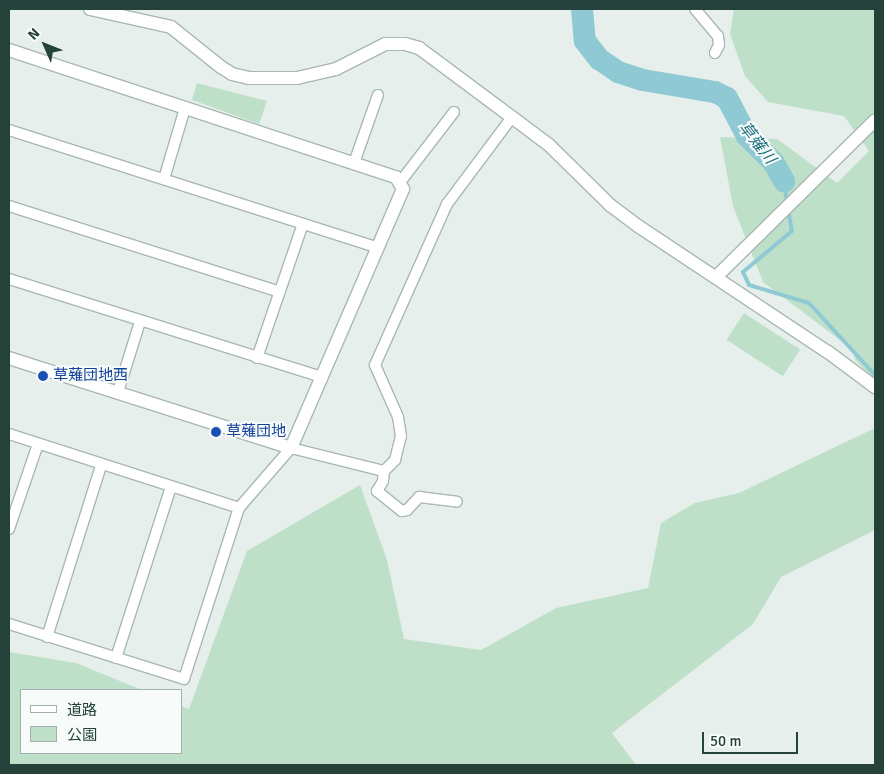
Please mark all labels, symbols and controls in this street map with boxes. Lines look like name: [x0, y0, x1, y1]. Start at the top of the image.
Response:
north arrow: [20, 20, 70, 70]
text: N: [24, 25, 43, 44]
water label: 草薙川: [735, 118, 779, 168]
place label: 草薙団地西: [53, 367, 128, 385]
marker: 草薙団地西: [37, 370, 49, 382]
place label: 草薙団地: [226, 423, 286, 441]
marker: 草薙団地: [210, 426, 222, 438]
legend: [20, 689, 182, 754]
text: 道路: [67, 701, 97, 719]
scale bar: [704, 722, 800, 754]
text: 公園: [67, 726, 97, 744]
text: 50 m: [710, 732, 741, 750]

